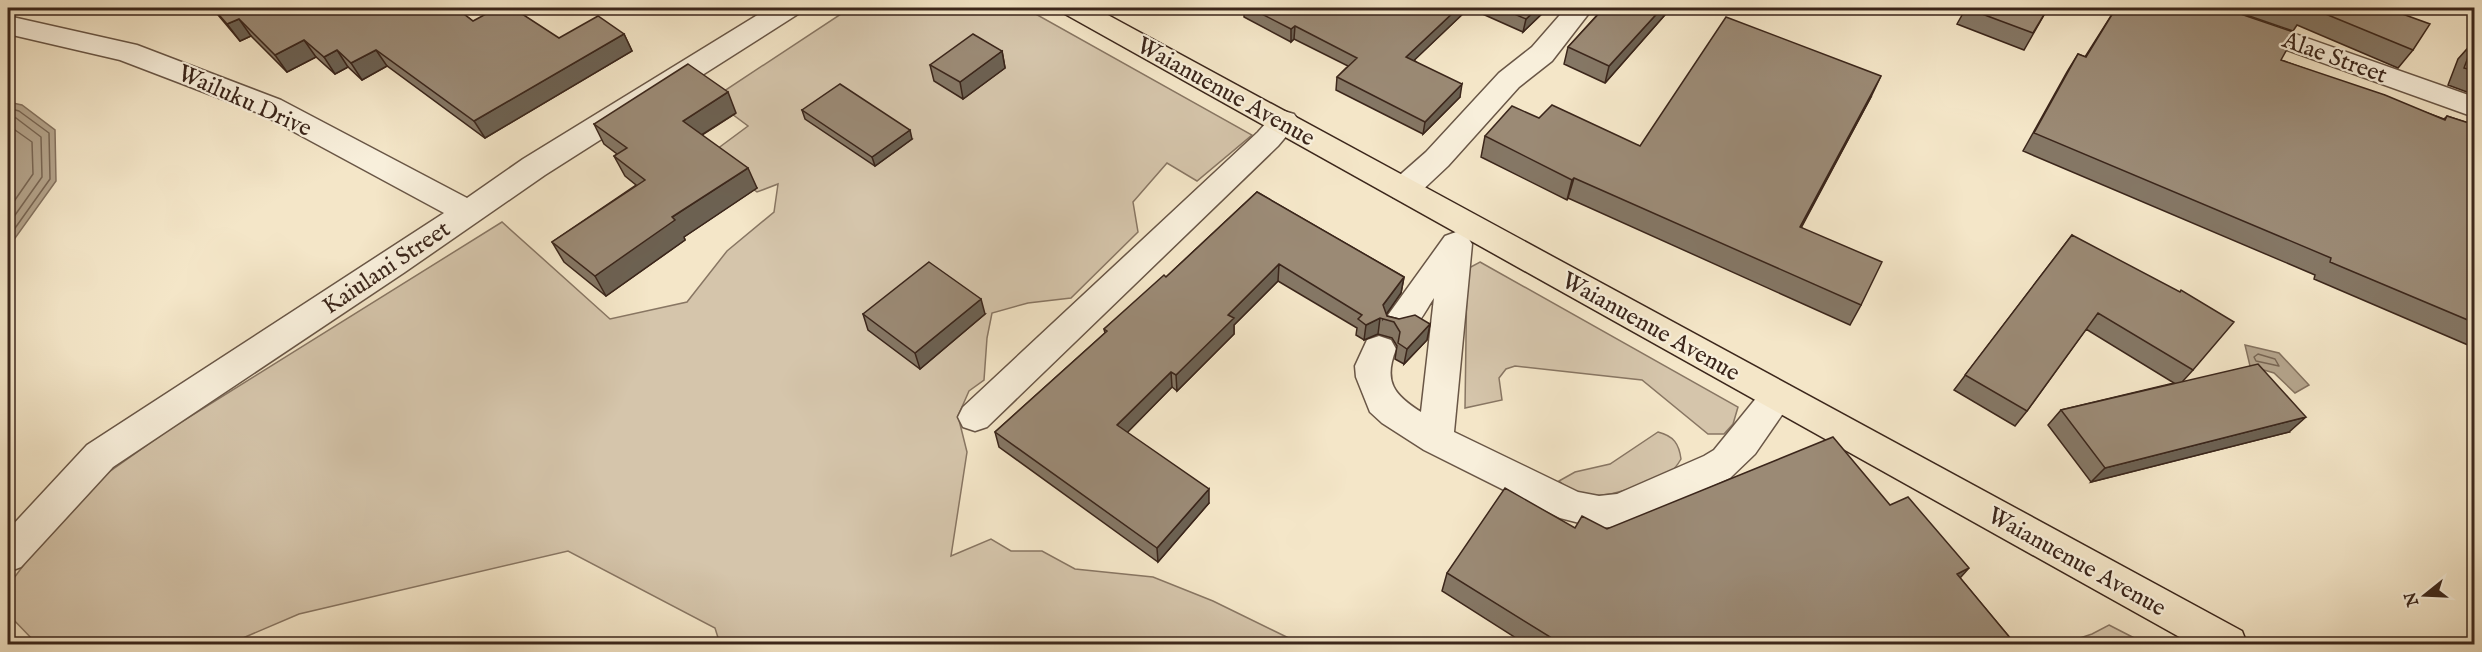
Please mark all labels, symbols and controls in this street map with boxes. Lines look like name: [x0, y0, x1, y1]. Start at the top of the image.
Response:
street label: Alae Street: [2277, 25, 2391, 92]
street label: Waianuenue Avenue: [1131, 30, 1320, 154]
street label: Wailuku Drive: [173, 58, 316, 145]
street label: Kaiulani Street: [317, 214, 457, 322]
street label: Waianuenue Avenue: [1556, 265, 1745, 389]
street label: Waianuenue Avenue: [1982, 500, 2171, 624]
north arrow: [2395, 565, 2455, 625]
text: N: [2401, 589, 2425, 610]

